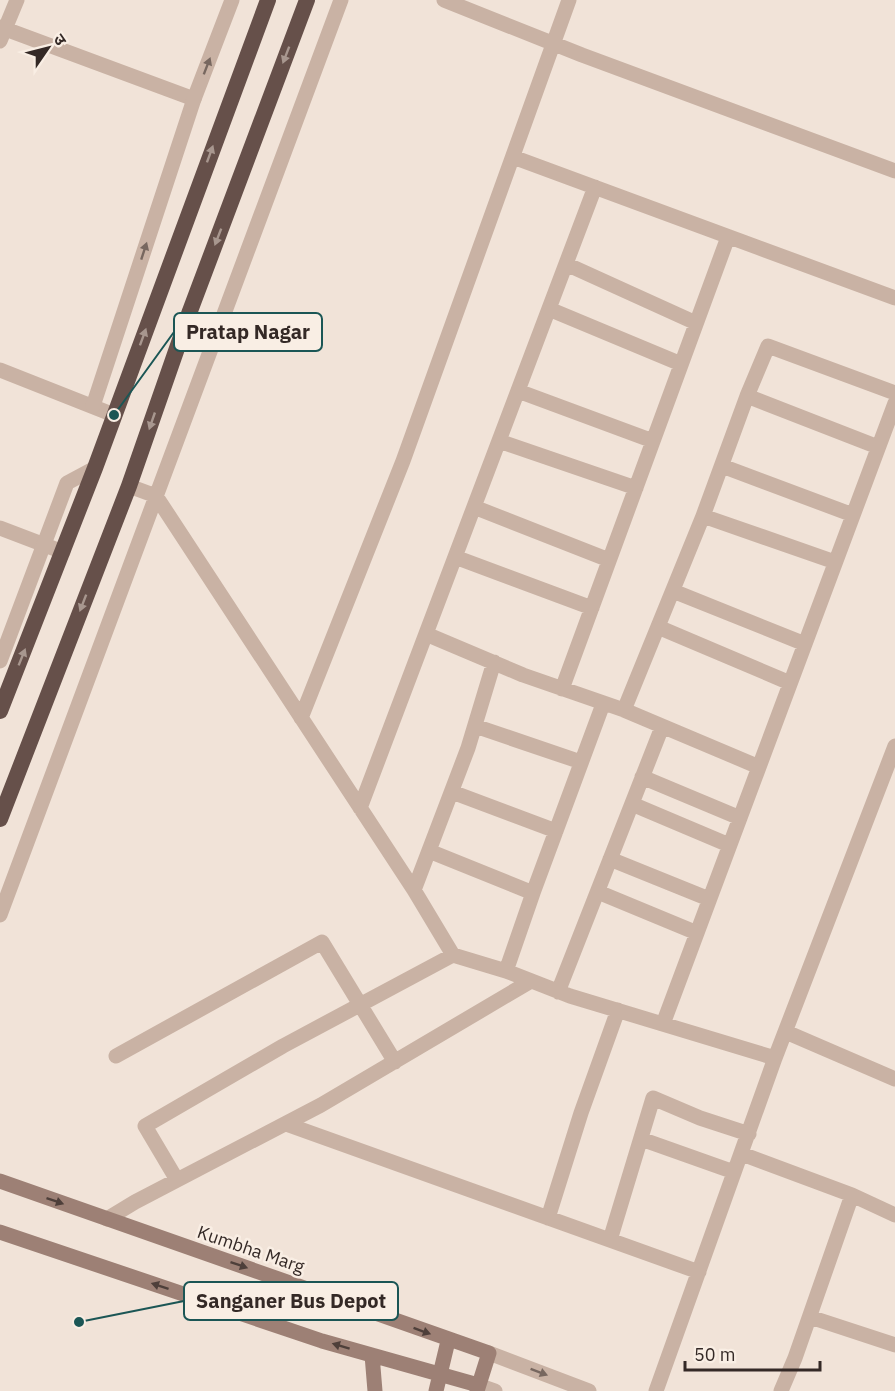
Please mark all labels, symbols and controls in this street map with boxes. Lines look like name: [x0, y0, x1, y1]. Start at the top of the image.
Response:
north arrow: [18, 18, 78, 78]
text: उ: [49, 30, 72, 49]
one-way arrow: [281, 46, 291, 64]
one-way arrow: [202, 57, 212, 75]
one-way arrow: [206, 145, 216, 163]
one-way arrow: [213, 229, 223, 247]
one-way arrow: [140, 242, 149, 260]
callout: Pratap Nagar: [174, 313, 322, 351]
text: Pratap Nagar: [186, 318, 310, 345]
one-way arrow: [138, 328, 148, 346]
one-way arrow: [146, 412, 156, 430]
one-way arrow: [78, 595, 88, 613]
one-way arrow: [17, 647, 27, 665]
one-way arrow: [46, 1197, 64, 1206]
street label: Kumbha Marg: [194, 1220, 308, 1278]
one-way arrow: [230, 1261, 248, 1271]
one-way arrow: [151, 1280, 169, 1290]
callout: Sanganer Bus Depot: [184, 1282, 398, 1320]
text: Sanganer Bus Depot: [196, 1287, 386, 1314]
one-way arrow: [413, 1327, 431, 1336]
scale bar: [685, 1334, 820, 1372]
one-way arrow: [332, 1341, 350, 1350]
text: 50 m: [694, 1343, 736, 1366]
one-way arrow: [530, 1367, 548, 1377]

